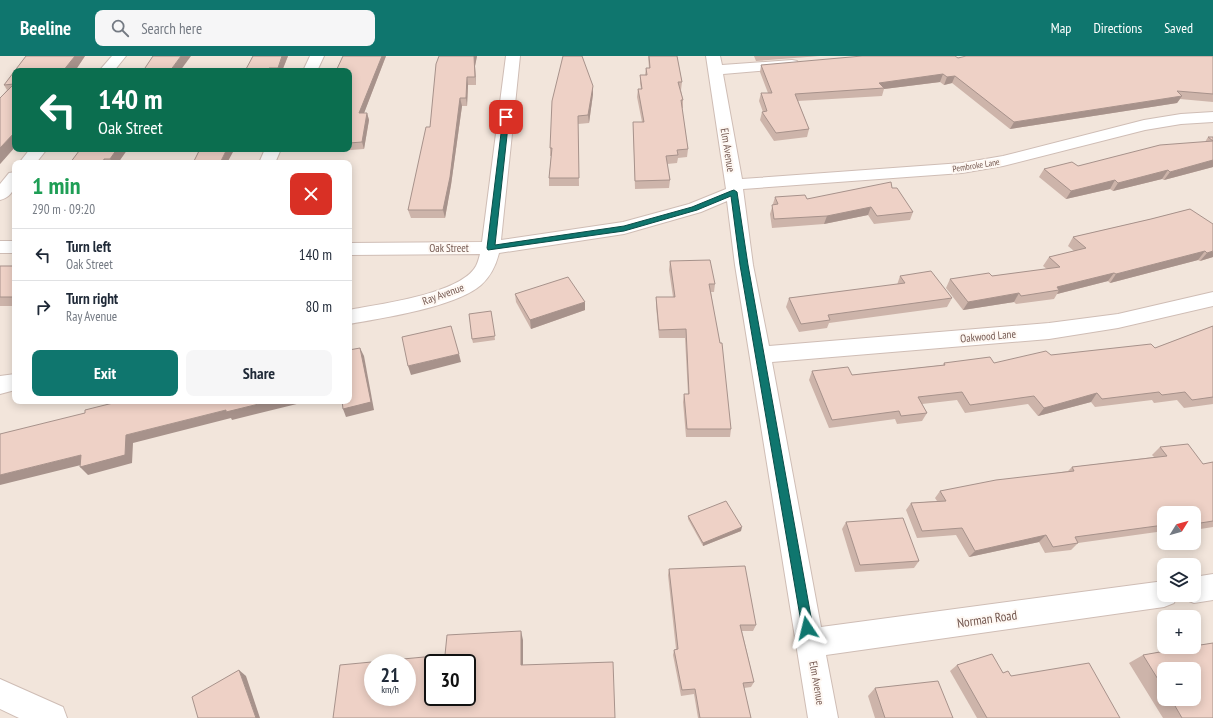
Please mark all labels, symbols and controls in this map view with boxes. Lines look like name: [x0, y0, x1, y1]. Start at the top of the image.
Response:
search box: [95, 10, 375, 46]
text: Beeline: [20, 16, 71, 40]
icon: search: [109, 17, 131, 39]
text: Search here: [141, 19, 202, 38]
text: Map: [1051, 19, 1071, 37]
text: Directions: [1093, 19, 1142, 37]
text: Saved: [1164, 19, 1193, 37]
text: 140 m: [98, 80, 162, 117]
icon: left: [32, 84, 84, 136]
pin: [489, 100, 523, 134]
icon: arrive: [495, 106, 517, 128]
text: Oak Street: [98, 116, 163, 139]
street label: Elm Avenue: [718, 127, 738, 173]
street label: Pembroke Lane: [952, 156, 1001, 174]
text: 1 min: [32, 170, 80, 201]
button: close: [290, 173, 332, 215]
text: 290 m · 09:20: [32, 201, 95, 218]
text: Turn left: [66, 237, 111, 256]
street label: Oak Street: [429, 241, 469, 255]
icon: left: [32, 244, 54, 266]
text: 140 m: [299, 245, 332, 264]
text: Oak Street: [66, 256, 113, 273]
street label: Ray Avenue: [420, 280, 466, 308]
text: Turn right: [66, 289, 118, 308]
icon: right: [32, 296, 54, 318]
text: 80 m: [306, 297, 332, 316]
text: Ray Avenue: [66, 308, 117, 325]
street label: Oakwood Lane: [960, 327, 1017, 345]
button: Exit: [32, 350, 178, 396]
button: Share: [186, 350, 332, 396]
north arrow: [1157, 506, 1201, 550]
map controls: [1157, 506, 1201, 706]
button: layers: [1157, 558, 1201, 602]
street label: Norman Road: [956, 606, 1018, 632]
position arrow: [786, 607, 828, 649]
button: +: [1157, 610, 1201, 654]
speed limit sign: 30: [424, 654, 476, 706]
street label: Elm Avenue: [806, 660, 828, 706]
text: 21: [380, 662, 400, 688]
button: −: [1157, 662, 1201, 706]
text: km/h: [381, 683, 399, 696]

